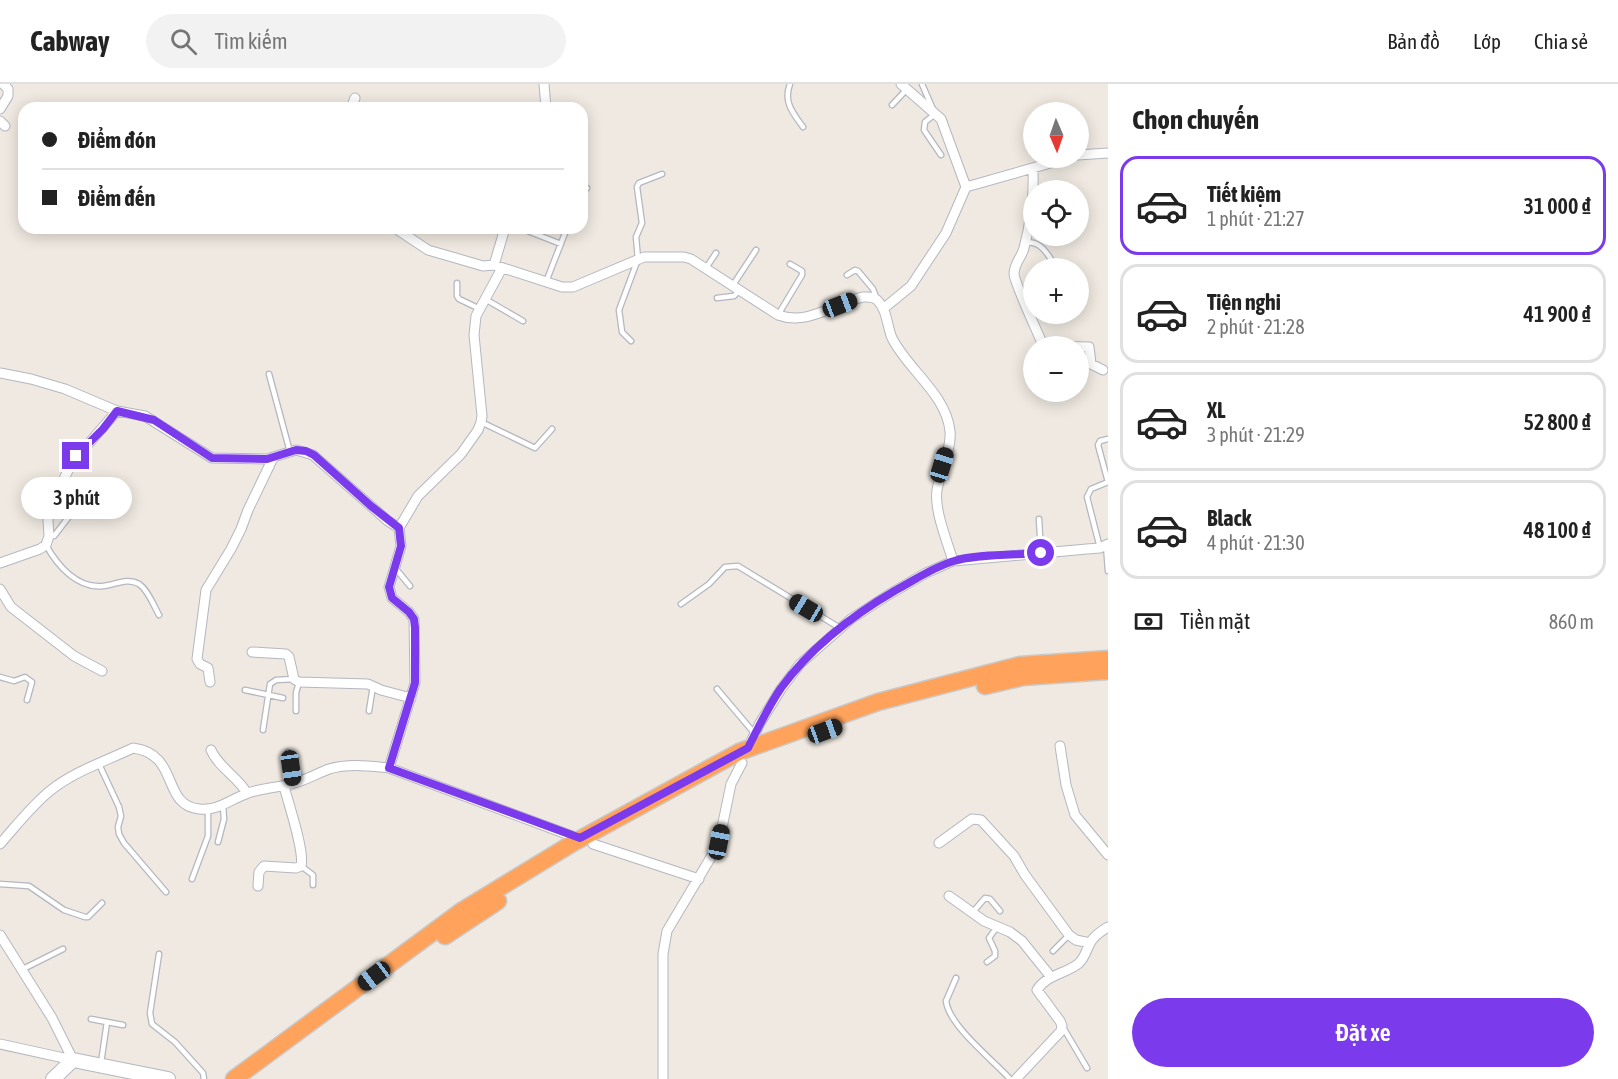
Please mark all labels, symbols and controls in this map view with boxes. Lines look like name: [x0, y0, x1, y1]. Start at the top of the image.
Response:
search box: [146, 14, 566, 68]
text: Cabway: [30, 25, 110, 57]
icon: search: [167, 25, 200, 58]
text: Tìm kiếm: [215, 28, 288, 54]
text: Bản đồ: [1387, 29, 1440, 53]
text: Lớp: [1473, 29, 1501, 53]
text: Chia sẻ: [1534, 29, 1588, 53]
north arrow: [1023, 102, 1089, 168]
map controls: [1023, 102, 1089, 402]
text: Chọn chuyến: [1132, 104, 1259, 135]
text: Điểm đón: [78, 127, 156, 153]
icon: car: [1135, 179, 1189, 233]
button: locate: [1023, 180, 1089, 246]
text: Tiết kiệm: [1207, 181, 1281, 207]
text: Điểm đến: [78, 185, 155, 211]
text: 31 000 ₫: [1524, 193, 1591, 219]
text: 1 phút · 21:27: [1207, 207, 1305, 230]
button: +: [1023, 258, 1089, 324]
icon: car: [1135, 287, 1189, 341]
text: Tiện nghi: [1207, 289, 1281, 315]
car: [820, 290, 860, 320]
text: 41 900 ₫: [1524, 301, 1591, 327]
text: 2 phút · 21:28: [1207, 315, 1305, 338]
button: −: [1023, 336, 1089, 402]
icon: car: [1135, 395, 1189, 449]
text: XL: [1207, 397, 1225, 423]
text: 52 800 ₫: [1524, 409, 1591, 435]
text: 3 phút · 21:29: [1207, 423, 1305, 446]
route end: [62, 442, 89, 469]
car: [928, 445, 956, 485]
callout: 3 phút: [20, 477, 132, 519]
text: 3 phút: [53, 486, 100, 509]
icon: car: [1135, 503, 1189, 557]
text: Black: [1207, 505, 1251, 531]
text: 48 100 ₫: [1524, 517, 1591, 543]
text: 4 phút · 21:30: [1207, 531, 1305, 554]
route start: [1027, 539, 1054, 566]
car: [786, 591, 826, 625]
icon: cash: [1132, 605, 1165, 638]
text: Tiền mặt: [1180, 608, 1250, 634]
text: 860 m: [1549, 610, 1594, 633]
car: [805, 716, 845, 746]
car: [280, 749, 302, 787]
car: [707, 823, 731, 861]
car: [354, 958, 394, 994]
button: Đặt xe: [1132, 998, 1594, 1067]

